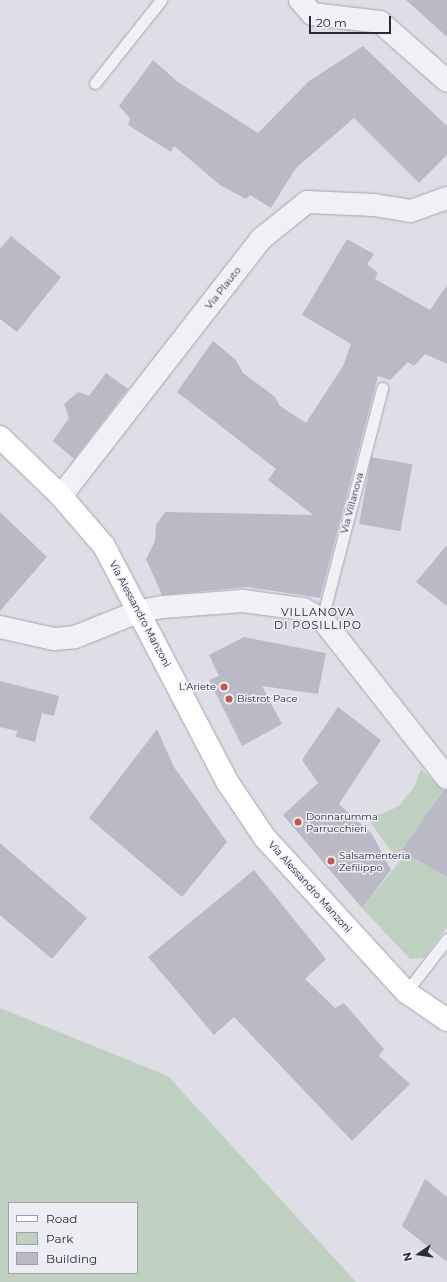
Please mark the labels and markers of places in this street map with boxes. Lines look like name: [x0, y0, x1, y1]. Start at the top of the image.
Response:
place label: L'Ariete: [179, 681, 216, 693]
marker: L'Ariete: [219, 682, 229, 692]
place label: Bistrot Pace: [237, 693, 298, 705]
marker: Bistrot Pace: [224, 694, 234, 704]
place label: Donnarumma Parrucchieri: [306, 810, 378, 834]
marker: Donnarumma Parrucchieri: [293, 817, 303, 827]
place label: Salsamenteria Zefilippo: [339, 849, 410, 872]
marker: Salsamenteria Zefilippo: [326, 856, 336, 866]

